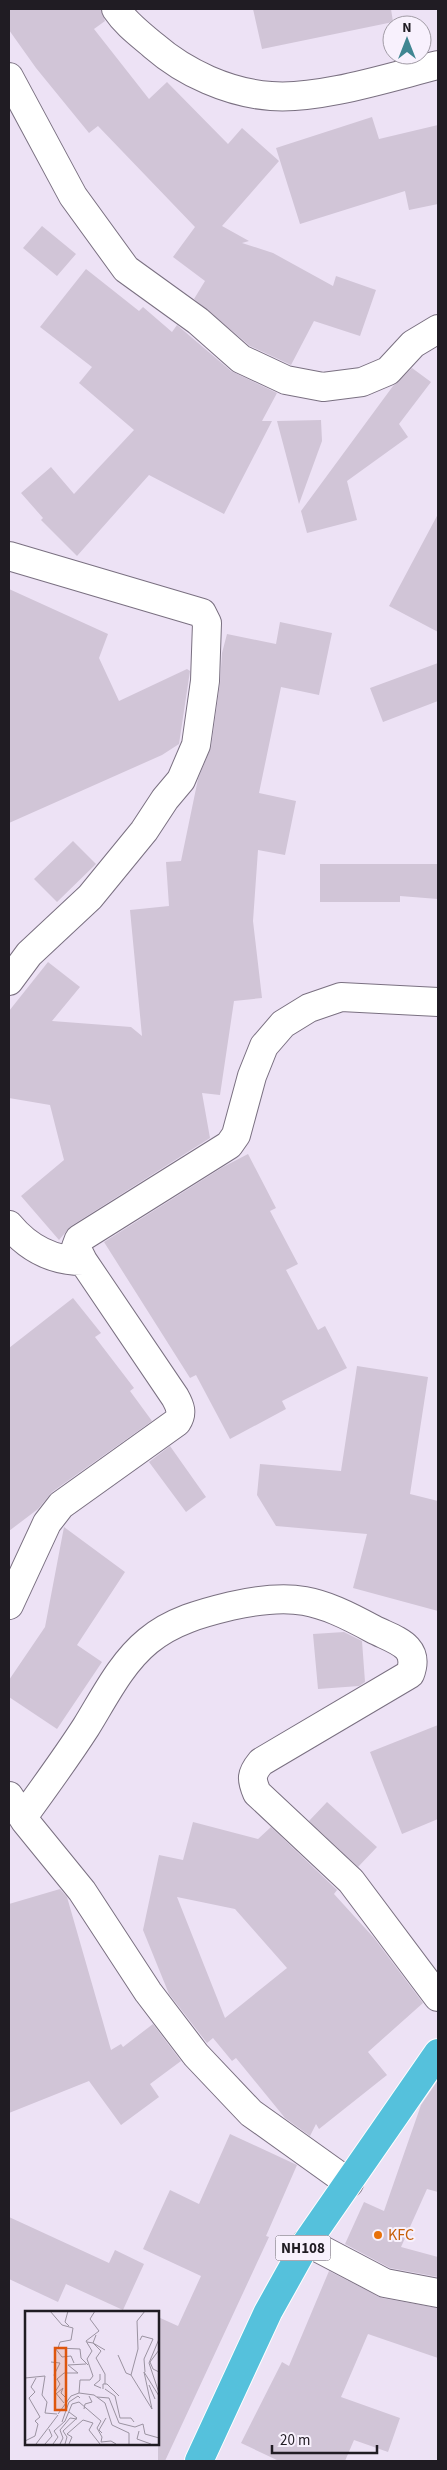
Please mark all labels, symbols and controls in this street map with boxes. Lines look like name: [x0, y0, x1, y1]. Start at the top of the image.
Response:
north arrow: [382, 15, 432, 65]
text: N: [402, 18, 412, 38]
place label: KFC: [388, 2224, 414, 2246]
marker: KFC: [372, 2229, 384, 2241]
road number: NH108: [276, 2236, 330, 2260]
inset map: [25, 2311, 159, 2445]
scale bar: [272, 2422, 377, 2454]
text: 20 m: [280, 2430, 310, 2451]

